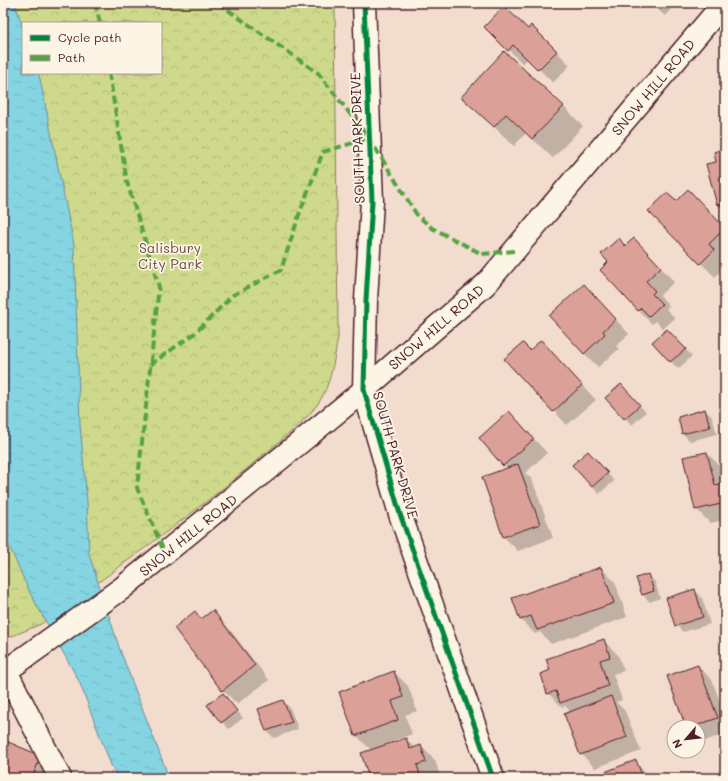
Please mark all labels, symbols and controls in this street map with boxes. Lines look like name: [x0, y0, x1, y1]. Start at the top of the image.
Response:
legend: [22, 22, 162, 74]
text: Cycle path: [58, 29, 121, 45]
street label: SNOW HILL ROAD: [607, 35, 699, 139]
text: Path: [58, 49, 85, 65]
street label: SOUTH PARK DRIVE: [345, 72, 369, 204]
park label: Salisbury City Park: [138, 238, 202, 273]
street label: SNOW HILL ROAD: [384, 280, 488, 374]
street label: SOUTH PARK DRIVE: [369, 389, 423, 521]
street label: SNOW HILL ROAD: [135, 490, 241, 580]
north arrow: [666, 719, 706, 759]
text: N: [668, 737, 685, 751]

